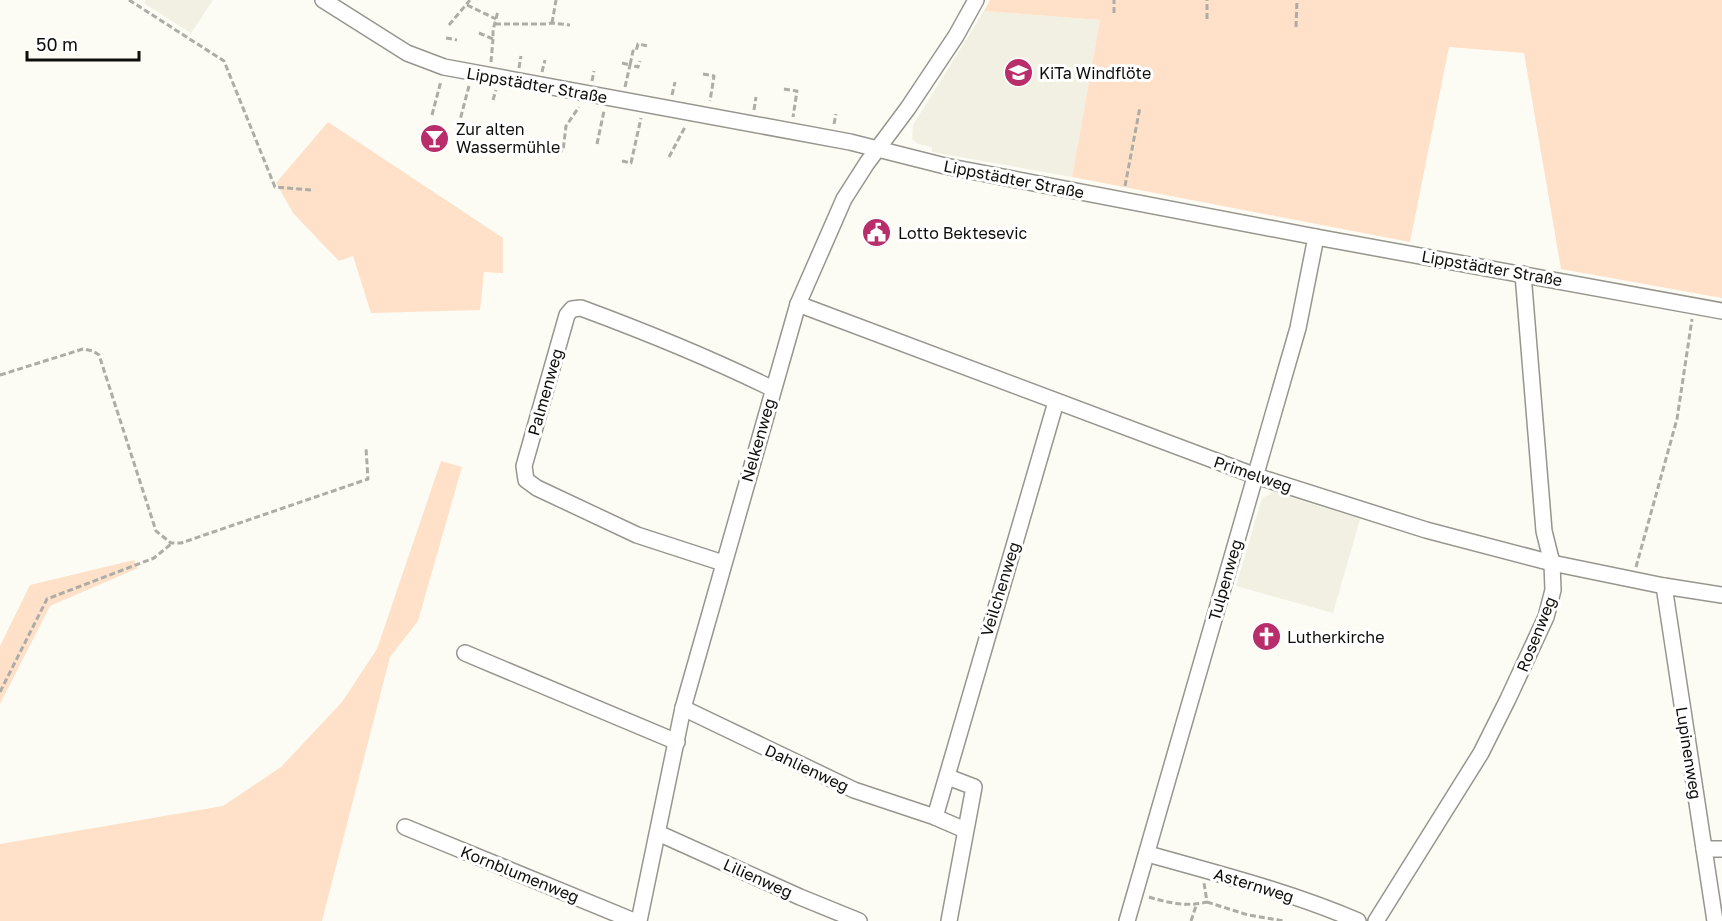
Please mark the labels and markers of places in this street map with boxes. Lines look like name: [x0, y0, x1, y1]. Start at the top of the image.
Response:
school or university icon: KiTa Windflöte: [1002, 57, 1034, 89]
place label: KiTa Windflöte: [1039, 63, 1151, 83]
place label: Zur alten Wassermühle: [456, 119, 560, 157]
bar icon: Zur alten Wassermühle: [419, 122, 451, 154]
public building icon: Lotto Bektesevic: [861, 217, 893, 249]
place label: Lotto Bektesevic: [898, 223, 1028, 243]
church icon: Lutherkirche: [1250, 621, 1282, 653]
place label: Lutherkirche: [1287, 627, 1385, 647]

